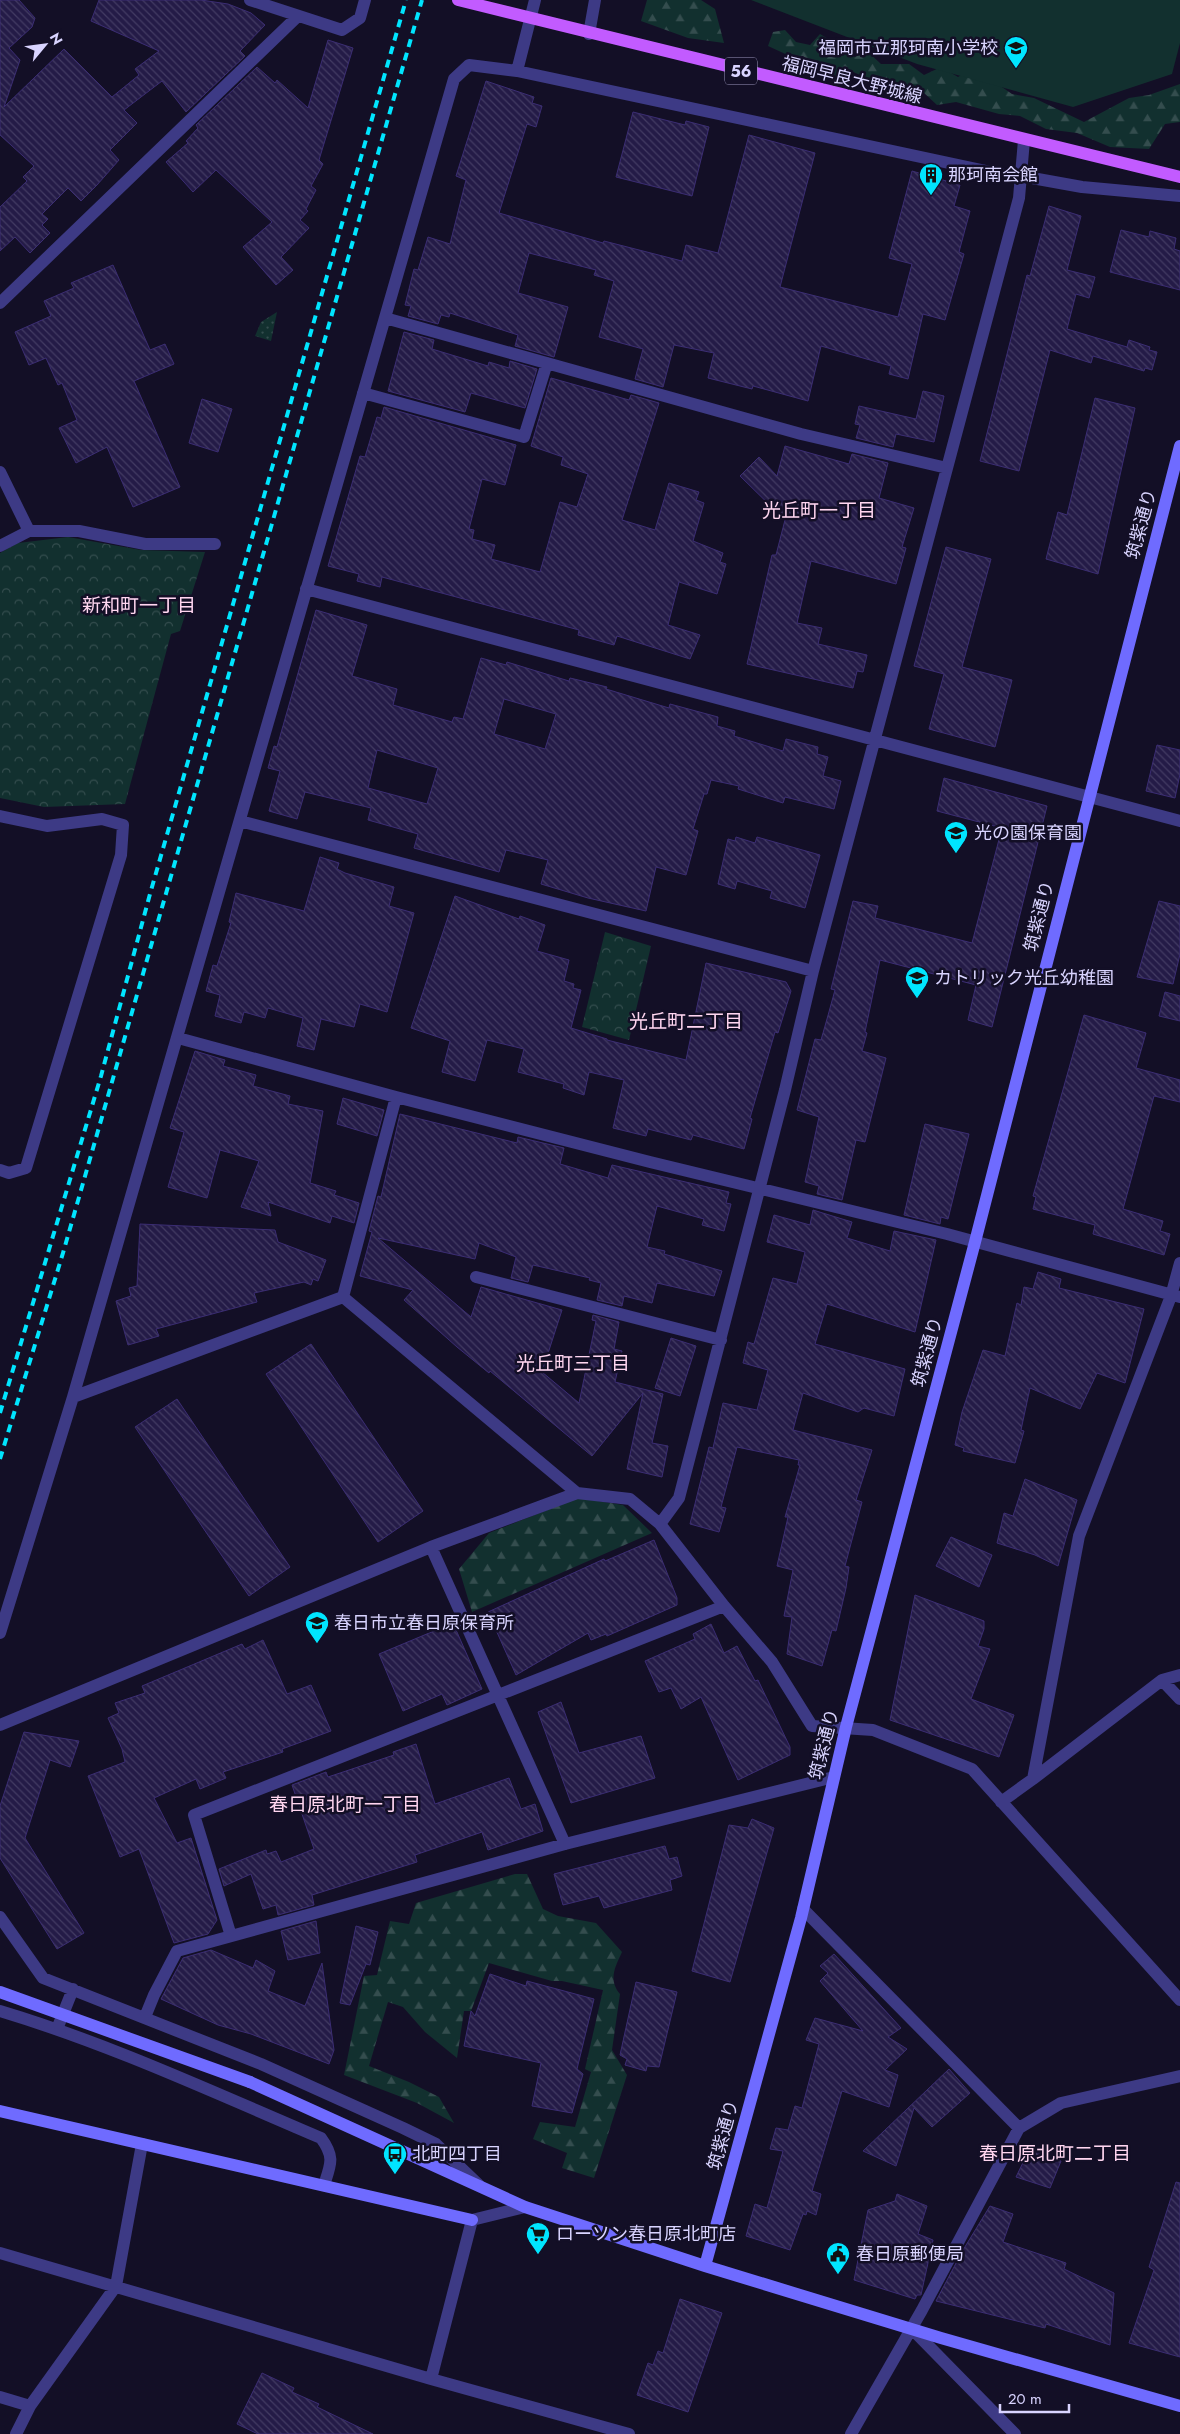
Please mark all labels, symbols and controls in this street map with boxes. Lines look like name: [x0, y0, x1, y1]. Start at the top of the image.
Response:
north arrow: [20, 20, 70, 70]
text: N: [45, 29, 68, 48]
place label: 福岡市立那珂南小学校: [818, 35, 998, 61]
school or university icon: 福岡市立那珂南小学校: [1003, 35, 1029, 69]
street label: 福岡早良大野城線: [779, 50, 925, 110]
road number: 56: [725, 58, 757, 84]
building icon: 那珂南会館: [918, 162, 944, 196]
place label: 那珂南会館: [948, 162, 1038, 188]
street label: 筑紫通り: [1119, 486, 1163, 562]
district label: 光丘町一丁目: [762, 497, 876, 524]
district label: 新和町一丁目: [82, 592, 196, 619]
school or university icon: 光の園保育園: [943, 820, 969, 854]
place label: 光の園保育園: [974, 820, 1082, 846]
street label: 筑紫通り: [1018, 878, 1060, 954]
school or university icon: カトリック光丘幼稚園: [904, 965, 930, 999]
place label: カトリック光丘幼稚園: [934, 965, 1114, 991]
district label: 光丘町二丁目: [629, 1008, 743, 1035]
street label: 筑紫通り: [905, 1314, 949, 1390]
district label: 光丘町三丁目: [516, 1350, 630, 1377]
school or university icon: 春日市立春日原保育所: [304, 1610, 330, 1644]
place label: 春日市立春日原保育所: [334, 1610, 514, 1636]
street label: 筑紫通り: [803, 1706, 845, 1782]
district label: 春日原北町一丁目: [269, 1791, 421, 1818]
street label: 筑紫通り: [701, 2097, 745, 2173]
district label: 春日原北町二丁目: [979, 2140, 1131, 2167]
bus stop icon: 北町四丁目: [382, 2141, 408, 2175]
place label: 北町四丁目: [412, 2141, 502, 2167]
supermarket icon: ローソン春日原北町店: [525, 2221, 551, 2255]
place label: ローソン春日原北町店: [556, 2221, 736, 2247]
public building icon: 春日原郵便局: [825, 2241, 851, 2275]
place label: 春日原郵便局: [856, 2241, 964, 2267]
scale bar: [1000, 2382, 1069, 2414]
text: 20 m: [1008, 2388, 1042, 2410]

